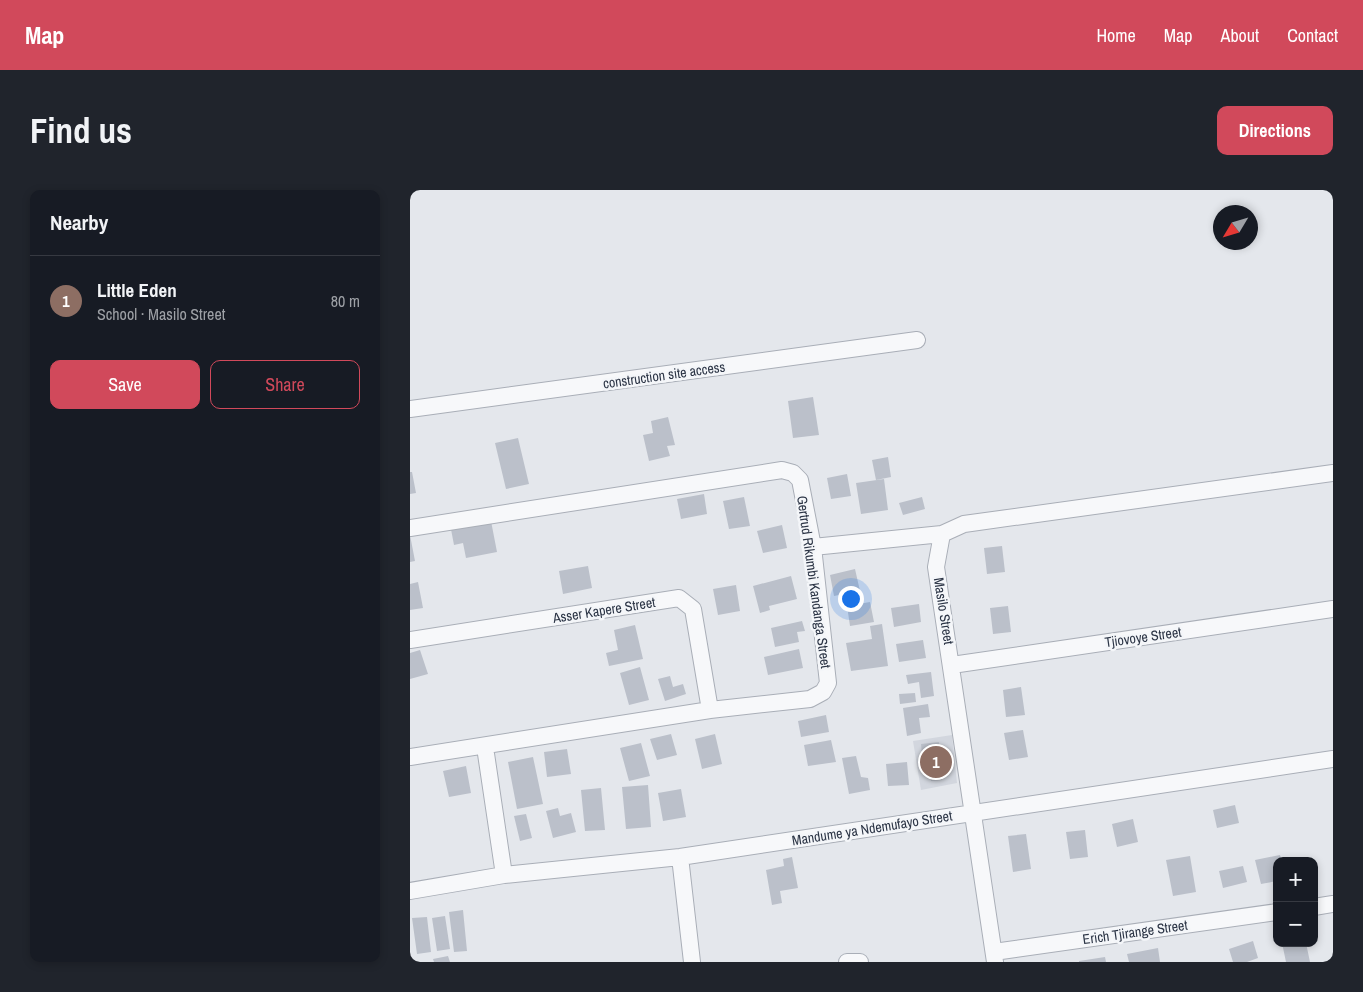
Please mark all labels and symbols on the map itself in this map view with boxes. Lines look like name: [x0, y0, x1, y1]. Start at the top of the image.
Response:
north arrow: [1213, 205, 1258, 250]
street label: construction site access: [602, 357, 726, 392]
street label: Gertrud Rikumbi Kandanga Street: [793, 494, 835, 670]
street label: Masilo Street: [930, 576, 958, 646]
your location: [838, 586, 864, 612]
street label: Asser Kapere Street: [551, 593, 656, 627]
street label: Tjiovoye Street: [1104, 623, 1182, 651]
pin: 1: [920, 743, 952, 781]
street label: Mandume ya Ndemufayo Street: [791, 806, 953, 850]
street label: Erich Tjirange Street: [1081, 916, 1189, 948]

